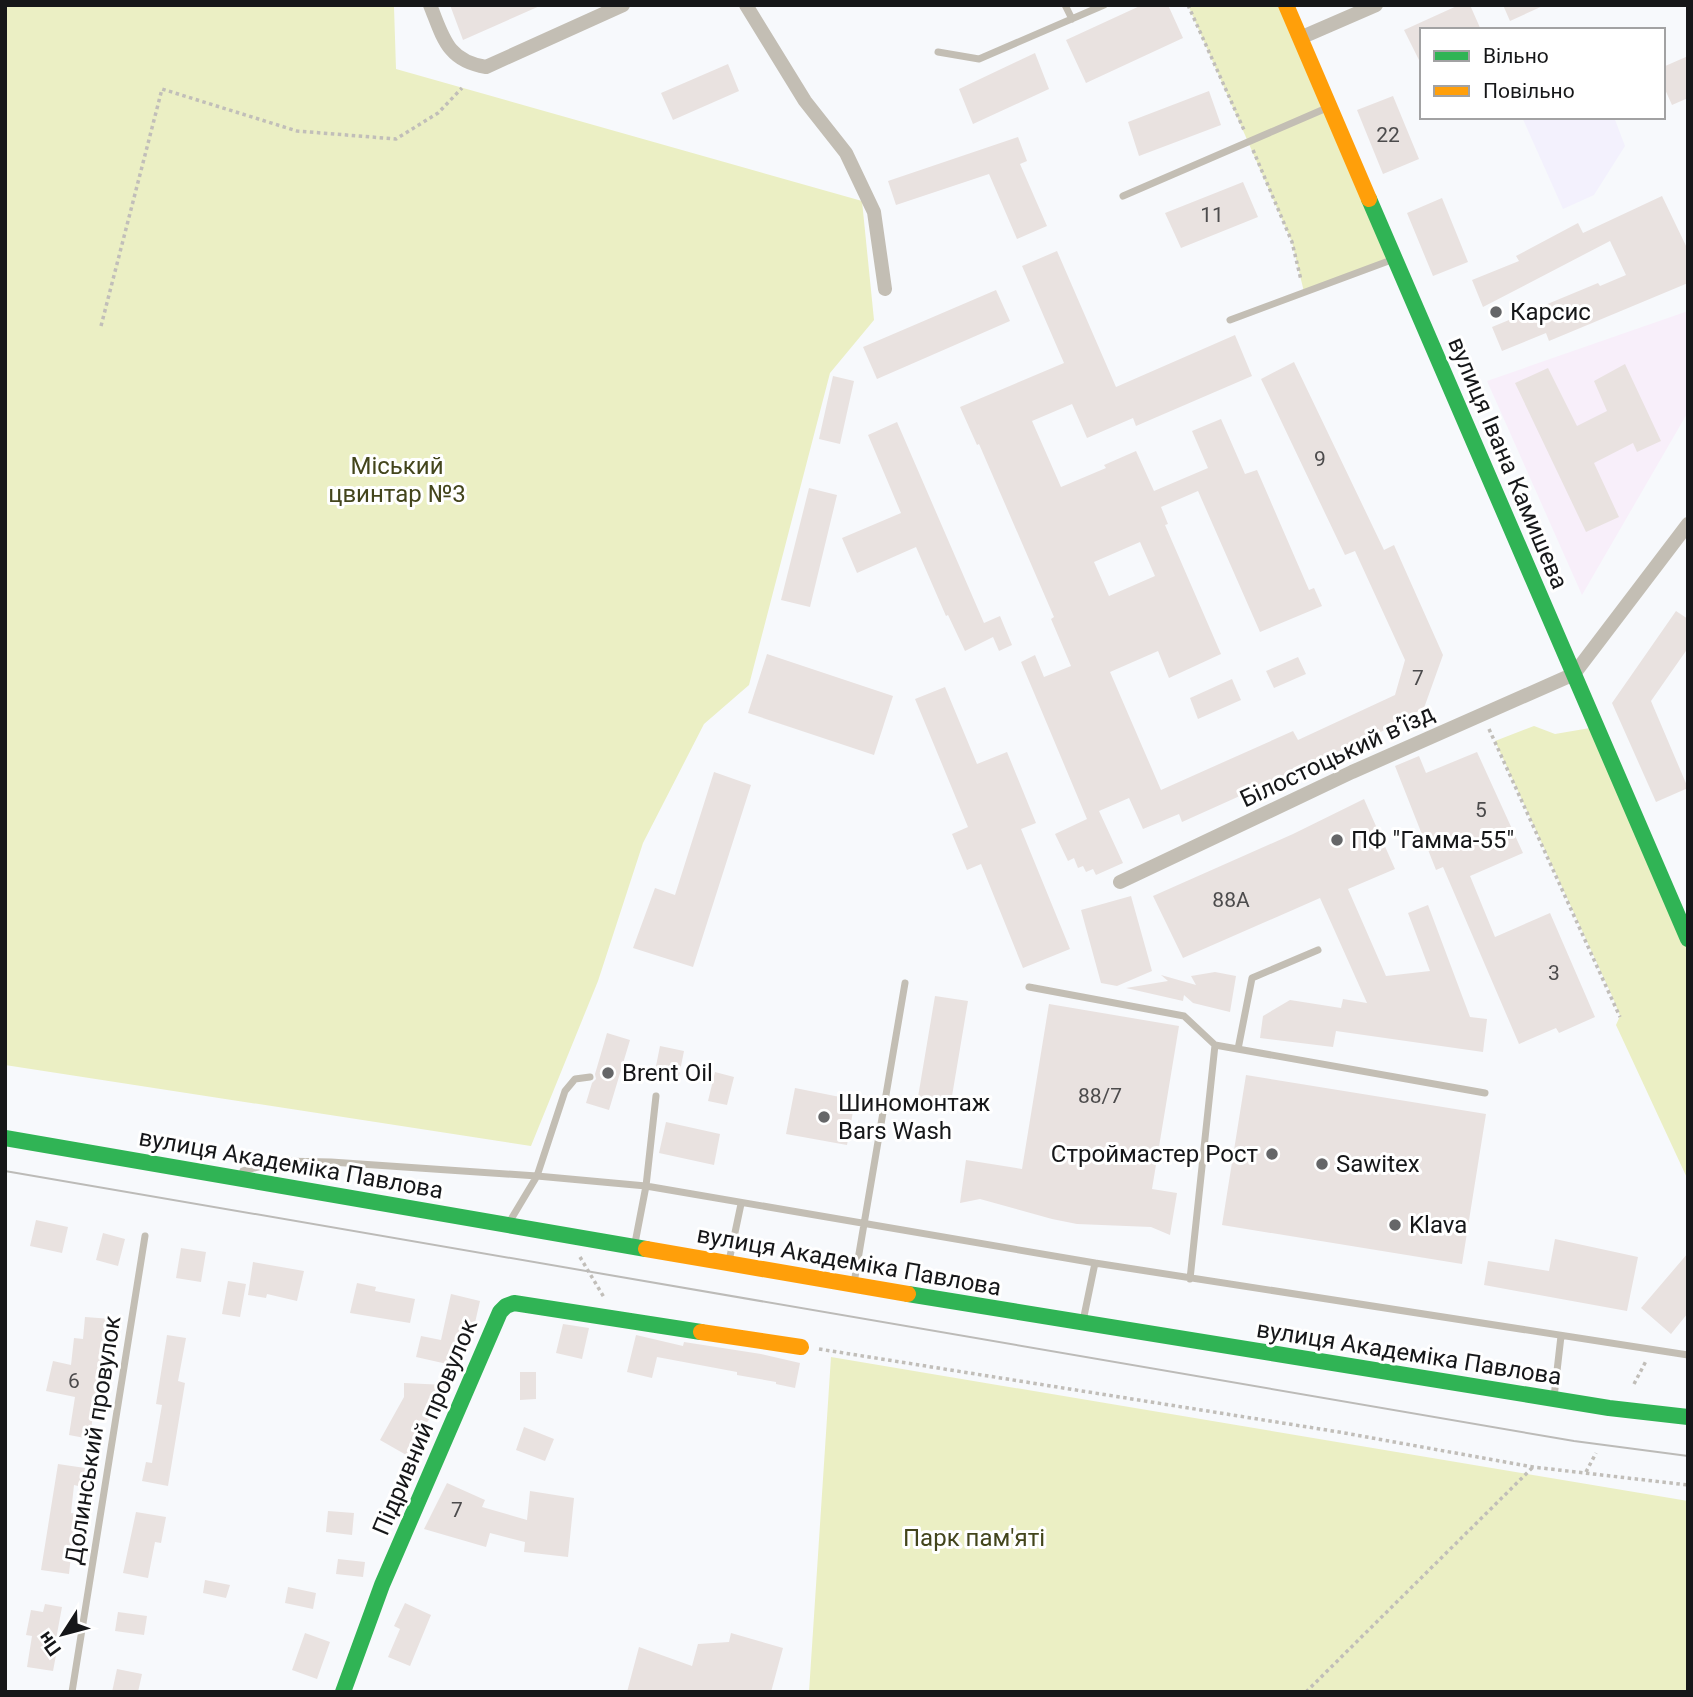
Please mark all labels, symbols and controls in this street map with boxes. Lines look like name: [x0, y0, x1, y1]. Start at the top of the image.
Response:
legend: [1420, 28, 1665, 119]
text: Вільно: [1483, 44, 1549, 68]
text: Повільно: [1483, 79, 1575, 103]
house number: 22: [1376, 123, 1400, 147]
house number: 11: [1200, 203, 1224, 227]
place label: Карсис: [1510, 298, 1591, 326]
marker: Карсис: [1488, 304, 1504, 320]
street label: вулиця Івана Камишева: [1442, 333, 1574, 593]
house number: 9: [1314, 447, 1326, 471]
park label: Міський цвинтар №3: [328, 452, 466, 508]
house number: 7: [1412, 666, 1424, 690]
street label: Білостоцький в’їзд: [1236, 699, 1438, 813]
house number: 5: [1475, 798, 1487, 822]
place label: ПФ "Гамма-55": [1351, 826, 1514, 854]
marker: ПФ "Гамма-55": [1329, 832, 1345, 848]
house number: 88А: [1212, 888, 1250, 912]
house number: 3: [1548, 961, 1560, 985]
place label: Brent Oil: [622, 1059, 713, 1087]
marker: Brent Oil: [600, 1065, 616, 1081]
house number: 88/7: [1078, 1084, 1122, 1108]
place label: Шиномонтаж Bars Wash: [838, 1089, 991, 1145]
marker: Шиномонтаж Bars Wash: [816, 1109, 832, 1125]
street label: вулиця Академіка Павлова: [137, 1123, 445, 1205]
place label: Строймастер Рост: [1051, 1140, 1258, 1168]
marker: Строймастер Рост: [1264, 1146, 1280, 1162]
place label: Sawitex: [1336, 1150, 1420, 1178]
marker: Sawitex: [1314, 1156, 1330, 1172]
place label: Klava: [1409, 1211, 1467, 1239]
marker: Klava: [1387, 1217, 1403, 1233]
street label: вулиця Академіка Павлова: [695, 1220, 1003, 1302]
street label: Долинський провулок: [60, 1314, 126, 1566]
street label: Підривний провулок: [367, 1315, 483, 1539]
street label: вулиця Академіка Павлова: [1254, 1315, 1564, 1391]
house number: 6: [68, 1369, 80, 1393]
house number: 7: [451, 1498, 463, 1522]
park label: Парк пам'яті: [903, 1524, 1045, 1552]
north arrow: [28, 1599, 98, 1669]
text: Пн: [33, 1627, 66, 1660]

